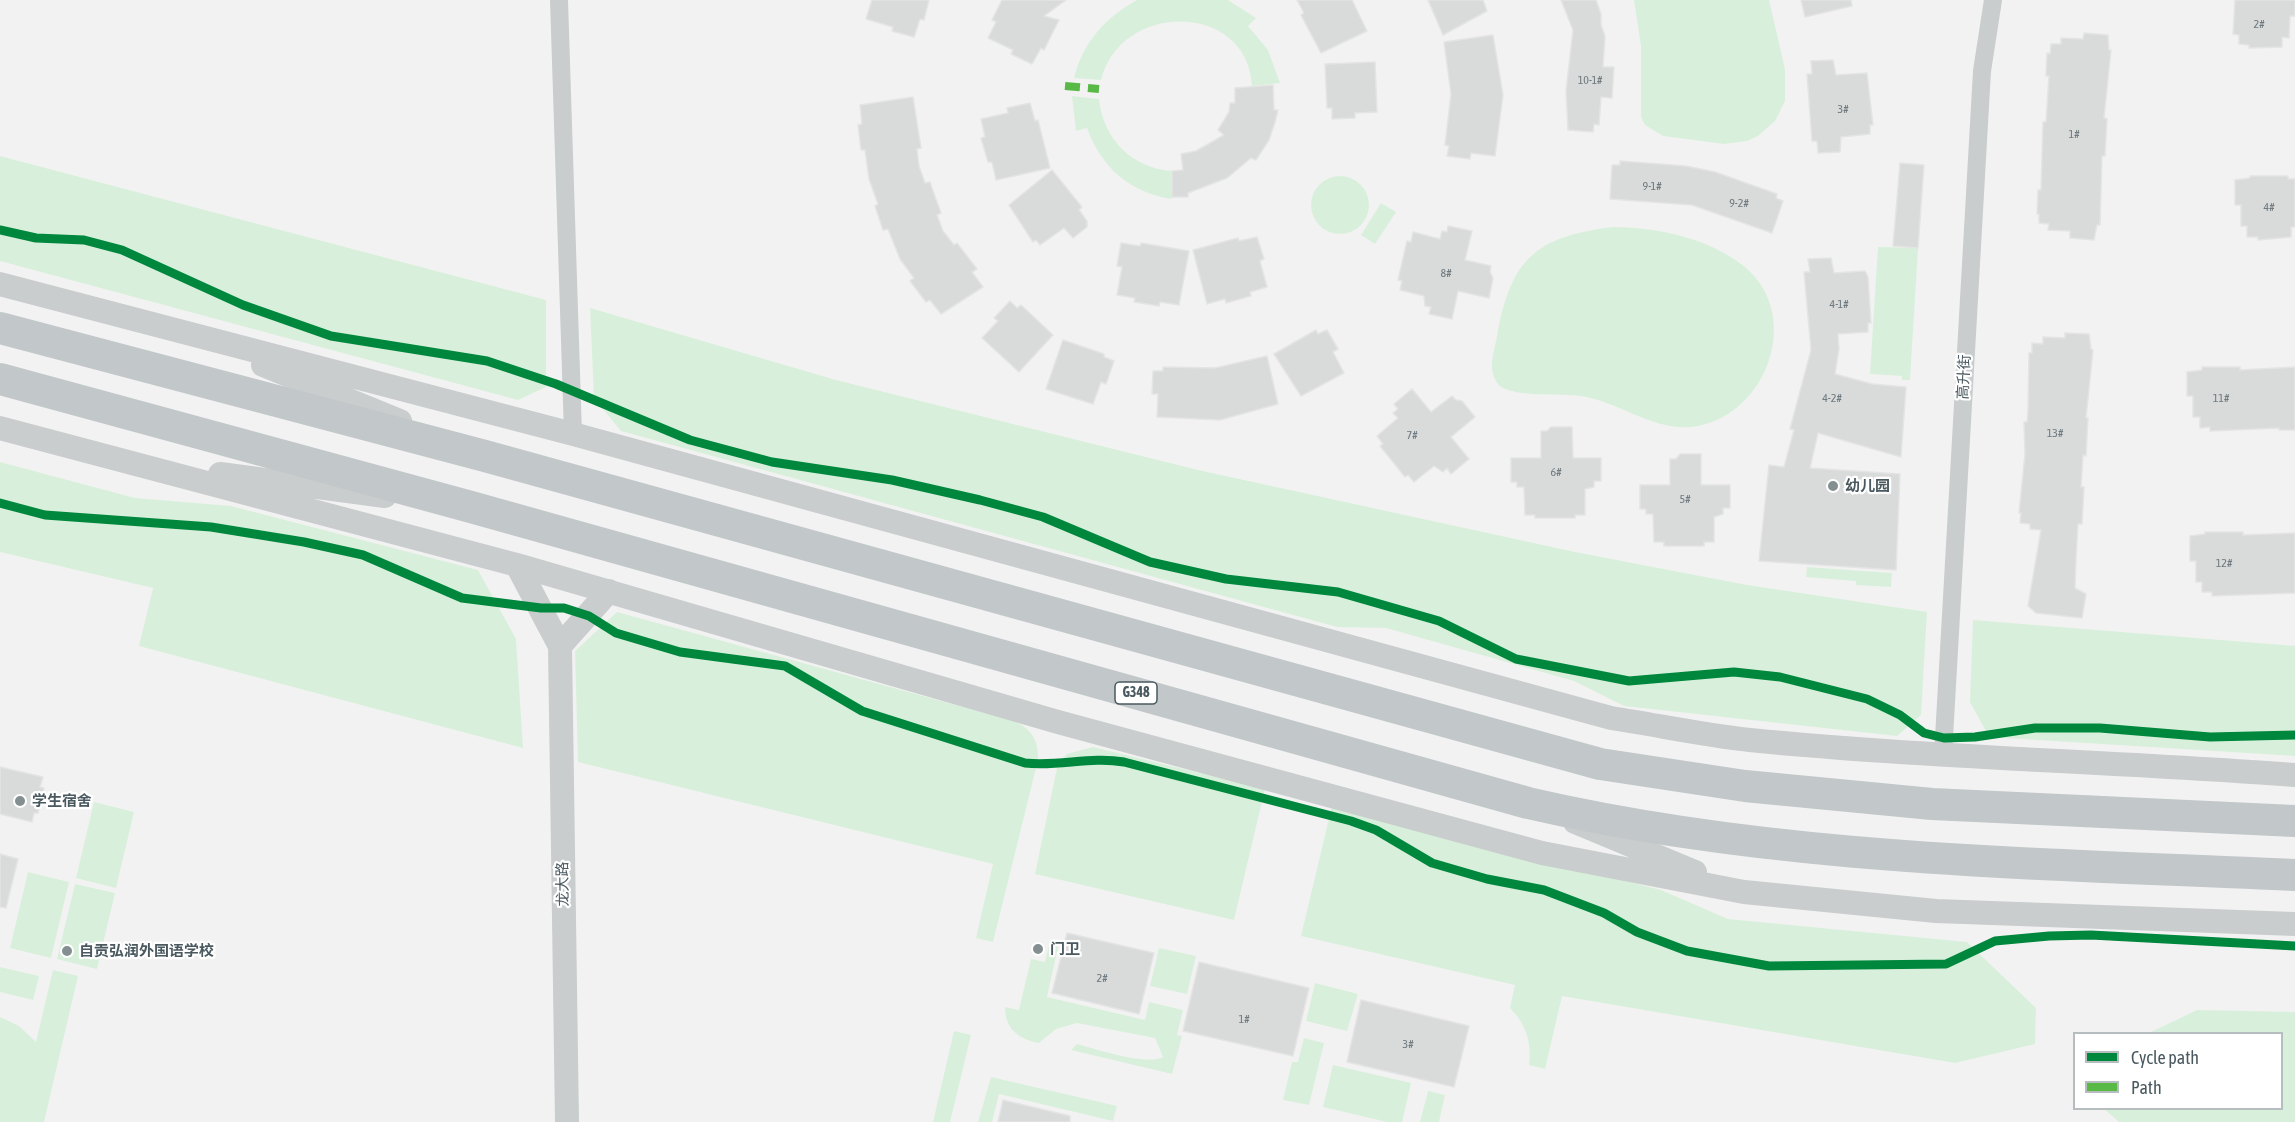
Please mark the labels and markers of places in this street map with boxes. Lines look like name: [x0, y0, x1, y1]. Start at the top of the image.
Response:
place label: 幼儿园: [1845, 477, 1890, 495]
marker: 幼儿园: [1826, 479, 1840, 493]
place label: 学生宿舍: [32, 792, 92, 810]
marker: 学生宿舍: [13, 794, 27, 808]
place label: 门卫: [1050, 940, 1080, 958]
place label: 自贡弘润外国语学校: [79, 942, 214, 960]
marker: 门卫: [1031, 942, 1045, 956]
marker: 自贡弘润外国语学校: [60, 944, 74, 958]

